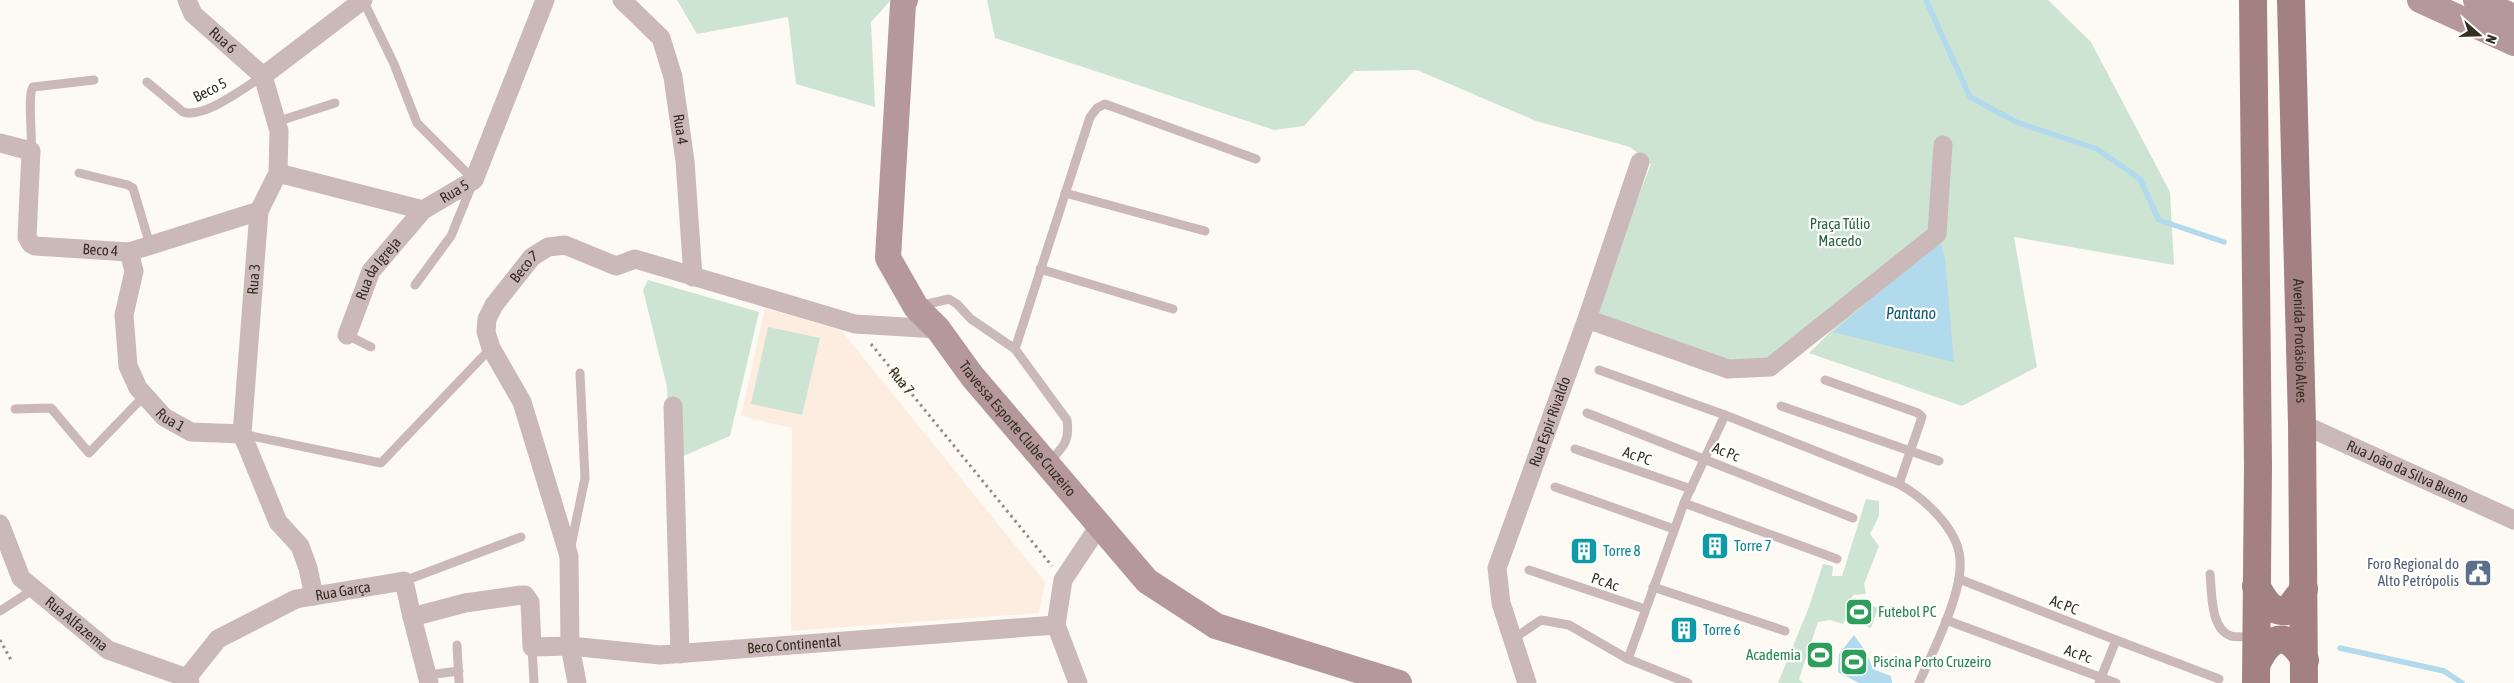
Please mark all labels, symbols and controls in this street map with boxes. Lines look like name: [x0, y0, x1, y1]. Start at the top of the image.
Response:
north arrow: [2454, 10, 2504, 60]
street label: Rua 6: [206, 23, 240, 57]
text: N: [2482, 33, 2500, 46]
street label: Beco 5: [190, 74, 229, 105]
street label: Rua 4: [670, 113, 692, 146]
street label: Rua 5: [437, 176, 472, 206]
park label: Praça Túlio Macedo: [1810, 215, 1870, 249]
street label: Rua da Igreja: [352, 233, 404, 302]
street label: Beco 4: [82, 240, 119, 259]
street label: Beco 7: [506, 247, 541, 286]
street label: Rua 3: [244, 263, 263, 295]
street label: Avenida Protásio Alves: [2290, 278, 2310, 403]
water label: Pantano: [1886, 304, 1936, 322]
street label: Travessa Esporte Clube Cruzeiro: [956, 357, 1080, 499]
street label: Rua 7: [885, 364, 918, 398]
street label: Rua Espir Rivaldo: [1525, 374, 1574, 469]
street label: Rua 1: [152, 405, 188, 435]
street label: Rua João da Silva Bueno: [2344, 436, 2472, 506]
street label: Ac Pc: [1710, 438, 1743, 465]
street label: Ac PC: [1621, 443, 1654, 468]
building icon: Torre 7: [1700, 531, 1730, 561]
building icon: Torre 8: [1569, 536, 1599, 566]
place label: Torre 7: [1734, 537, 1772, 554]
place label: Torre 8: [1603, 542, 1641, 559]
place label: Foro Regional do Alto Petrópolis: [2367, 555, 2459, 589]
public building icon: Foro Regional do Alto Petrópolis: [2463, 558, 2493, 588]
street label: Pc Ac: [1589, 569, 1621, 594]
street label: Rua Garça: [314, 578, 372, 604]
street label: Ac PC: [2048, 591, 2081, 618]
street label: Rua Alfazema: [42, 593, 112, 654]
sports icon: Futebol PC: [1844, 597, 1874, 627]
place label: Futebol PC: [1878, 603, 1937, 620]
building icon: Torre 6: [1669, 615, 1699, 645]
place label: Torre 6: [1703, 621, 1741, 638]
street label: Beco Continental: [746, 632, 842, 656]
sports icon: Academia: [1805, 640, 1835, 670]
street label: Ac Pc: [2062, 641, 2095, 666]
place label: Academia: [1746, 646, 1801, 663]
sports icon: Piscina Porto Cruzeiro: [1839, 647, 1869, 677]
place label: Piscina Porto Cruzeiro: [1873, 653, 1991, 670]

